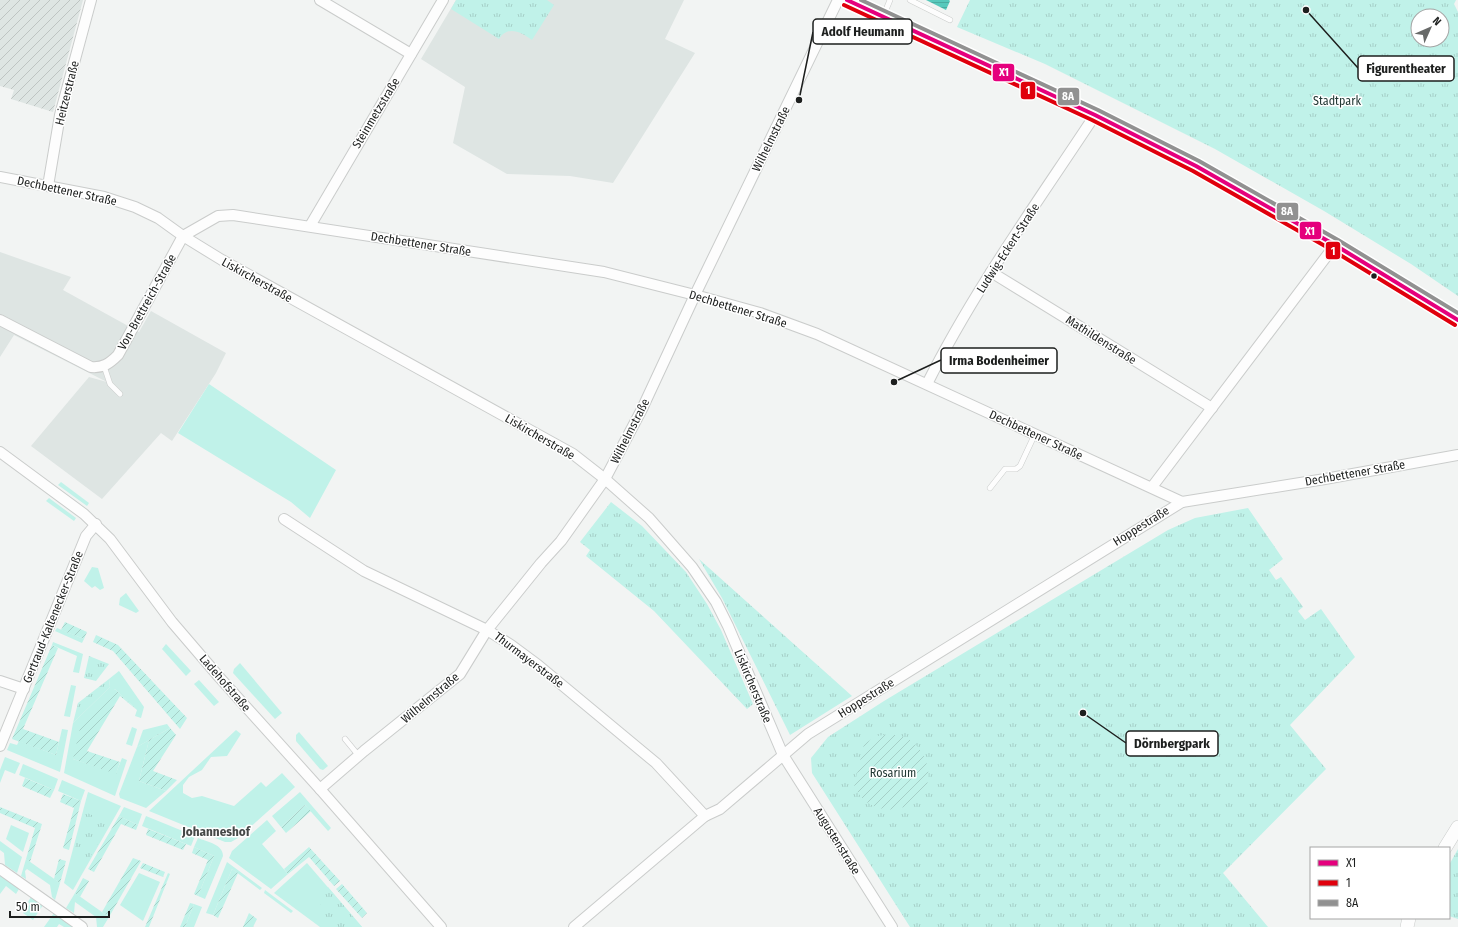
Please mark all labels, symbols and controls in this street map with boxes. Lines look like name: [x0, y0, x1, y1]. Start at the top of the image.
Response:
north arrow: [1410, 8, 1450, 48]
text: N: [1430, 14, 1444, 28]
callout: Adolf Heumann: [813, 19, 912, 44]
text: Adolf Heumann: [821, 24, 905, 39]
callout: Figurentheater: [1358, 56, 1454, 81]
street label: Heitzerstraße: [52, 59, 82, 127]
text: Figurentheater: [1366, 61, 1446, 76]
line badge: X1: [992, 63, 1015, 82]
text: X1: [998, 66, 1009, 79]
street label: Steinmetzstraße: [349, 75, 403, 151]
line badge: 1: [1020, 81, 1036, 100]
text: 1: [1026, 84, 1030, 97]
line badge: 8A: [1057, 87, 1080, 106]
text: 8A: [1062, 90, 1075, 103]
park label: Stadtpark: [1313, 94, 1361, 108]
street label: Wilhelmstraße: [749, 104, 793, 174]
street label: Dechbettener Straße: [16, 174, 118, 208]
street label: Ludwig-Eckert-Straße: [974, 200, 1042, 295]
line badge: 8A: [1276, 202, 1299, 221]
text: 8A: [1281, 205, 1294, 218]
line badge: X1: [1299, 221, 1322, 240]
text: X1: [1304, 225, 1315, 238]
street label: Dechbettener Straße: [370, 229, 472, 259]
line badge: 1: [1325, 241, 1341, 260]
text: 1: [1331, 245, 1335, 258]
street label: Von-Brettreich-Straße: [115, 252, 179, 352]
street label: Liskircherstraße: [219, 255, 295, 305]
unlabelled marker: [1369, 271, 1379, 281]
street label: Dechbettener Straße: [687, 287, 789, 331]
street label: Mathildenstraße: [1063, 313, 1139, 367]
callout: Irma Bodenheimer: [941, 348, 1057, 373]
text: Irma Bodenheimer: [949, 353, 1049, 368]
street label: Wilhelmstraße: [608, 396, 652, 466]
street label: Dechbettener Straße: [987, 407, 1085, 463]
street label: Liskircherstraße: [503, 411, 578, 463]
street label: Dechbettener Straße: [1304, 457, 1406, 489]
street label: Hoppestraße: [1110, 503, 1172, 549]
street label: Gertraud-Kaltenecker-Straße: [20, 549, 86, 685]
street label: Thurmayerstraße: [491, 629, 567, 691]
street label: Liskircherstraße: [731, 647, 775, 725]
street label: Ladehofstraße: [196, 652, 254, 714]
street label: Wilhelmstraße: [398, 670, 462, 726]
street label: Hoppestraße: [835, 675, 897, 721]
callout: Dörnbergpark: [1126, 731, 1218, 756]
text: Dörnbergpark: [1134, 736, 1210, 751]
park label: Rosarium: [870, 766, 916, 780]
street label: Augustenstraße: [811, 805, 863, 877]
district label: Johanneshof: [181, 824, 252, 839]
legend: [1310, 847, 1450, 919]
text: X1: [1346, 856, 1356, 870]
text: 1: [1346, 876, 1351, 890]
scale bar: [10, 893, 109, 919]
text: 8A: [1346, 896, 1359, 910]
text: 50 m: [16, 900, 40, 914]

